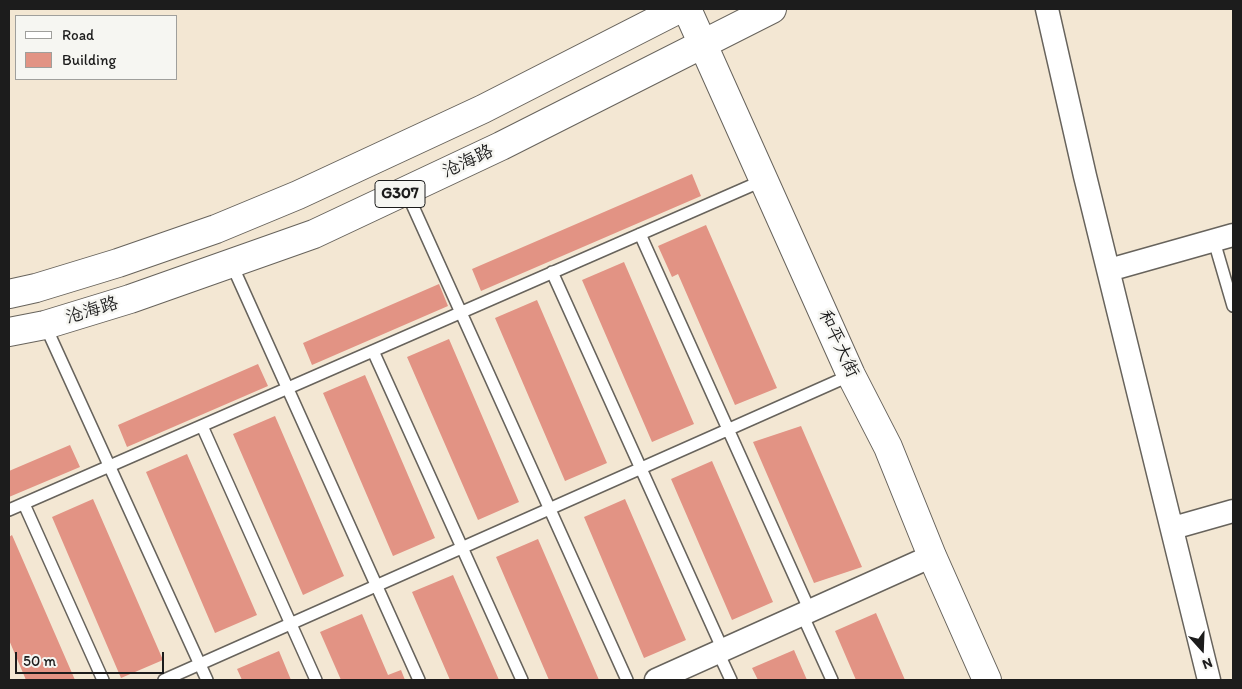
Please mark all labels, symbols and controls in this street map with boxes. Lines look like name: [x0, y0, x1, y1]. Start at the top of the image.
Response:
legend: [15, 15, 178, 80]
text: Road: [62, 26, 94, 44]
text: Building: [62, 51, 116, 69]
street label: 沧海路: [439, 141, 497, 183]
road number: G307: [375, 180, 425, 208]
street label: 沧海路: [63, 293, 121, 329]
street label: 和平大街: [813, 307, 863, 381]
north arrow: [1177, 624, 1227, 674]
scale bar: [18, 642, 166, 674]
text: 50 m: [23, 652, 56, 670]
text: N: [1200, 654, 1215, 673]

